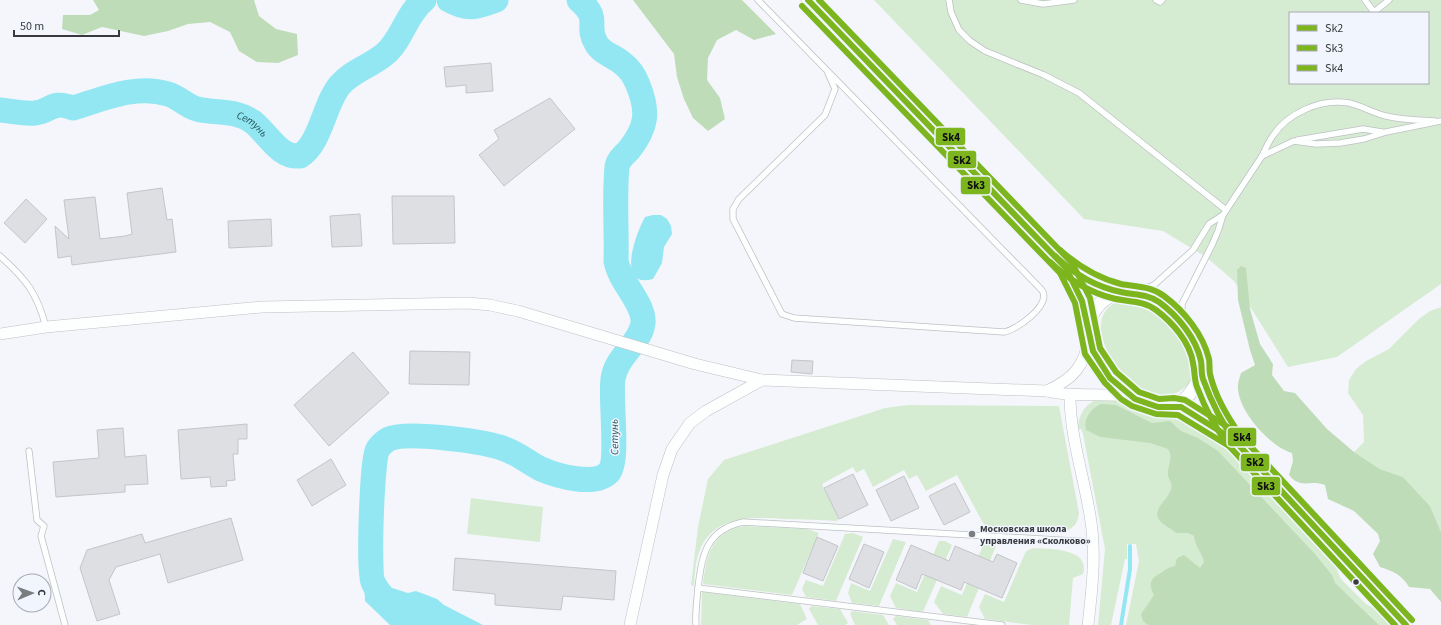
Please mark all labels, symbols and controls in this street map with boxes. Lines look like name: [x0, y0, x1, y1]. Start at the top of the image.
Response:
scale bar: [14, 12, 119, 38]
legend: [1289, 12, 1429, 84]
text: 50 m: [20, 18, 44, 35]
text: Sk2: [1325, 20, 1343, 37]
text: Sk3: [1325, 40, 1343, 57]
text: Sk4: [1325, 60, 1343, 77]
water label: Сетунь: [235, 108, 271, 140]
line badge: Sk4: [935, 127, 966, 146]
text: Sk4: [942, 130, 960, 145]
line badge: Sk2: [947, 150, 977, 169]
text: Sk2: [953, 153, 971, 168]
line badge: Sk3: [960, 176, 991, 195]
text: Sk3: [967, 178, 985, 193]
water label: Сетунь: [607, 419, 622, 455]
line badge: Sk4: [1227, 427, 1257, 447]
text: Sk4: [1233, 430, 1251, 445]
line badge: Sk2: [1240, 453, 1270, 472]
text: Sk2: [1246, 455, 1264, 470]
line badge: Sk3: [1251, 476, 1281, 496]
text: Sk3: [1257, 479, 1275, 494]
place label: Московская школа управления «Сколково»: [980, 522, 1091, 548]
marker: Московская школа управления «Сколково»: [967, 529, 977, 539]
north arrow: [12, 573, 52, 613]
unlabelled marker: [1351, 577, 1361, 587]
text: С: [34, 589, 49, 597]

